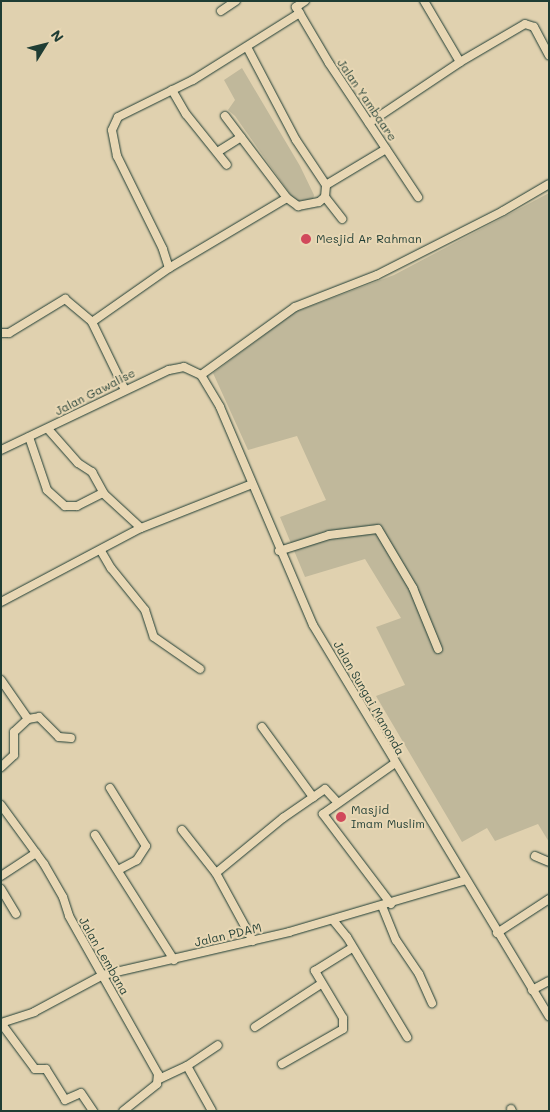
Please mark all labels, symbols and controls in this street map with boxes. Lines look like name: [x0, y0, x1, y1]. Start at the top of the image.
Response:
north arrow: [20, 20, 70, 70]
text: N: [47, 26, 68, 46]
street label: Jalan Yambaare: [334, 56, 400, 144]
place label: Mesjid Ar Rahman: [316, 232, 422, 246]
marker: Mesjid Ar Rahman: [300, 233, 312, 245]
street label: Jalan Gawalise: [52, 366, 138, 418]
street label: Jalan Sungai Manonda: [330, 638, 408, 758]
place label: Masjid Imam Muslim: [351, 803, 425, 831]
marker: Masjid Imam Muslim: [335, 811, 347, 823]
street label: Jalan Lembana: [76, 914, 132, 998]
street label: Jalan PDAM: [193, 920, 263, 950]

